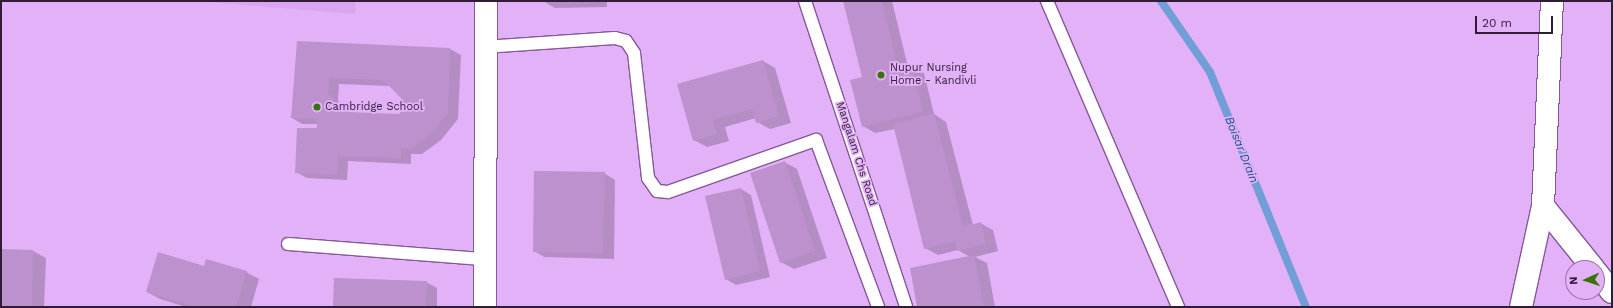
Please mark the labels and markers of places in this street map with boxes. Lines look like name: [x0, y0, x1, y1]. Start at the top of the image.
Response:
place label: Nupur Nursing Home - Kandivli: [890, 62, 976, 88]
marker: Nupur Nursing Home - Kandivli: [875, 69, 887, 81]
place label: Cambridge School: [325, 100, 423, 114]
marker: Cambridge School: [312, 102, 322, 112]

